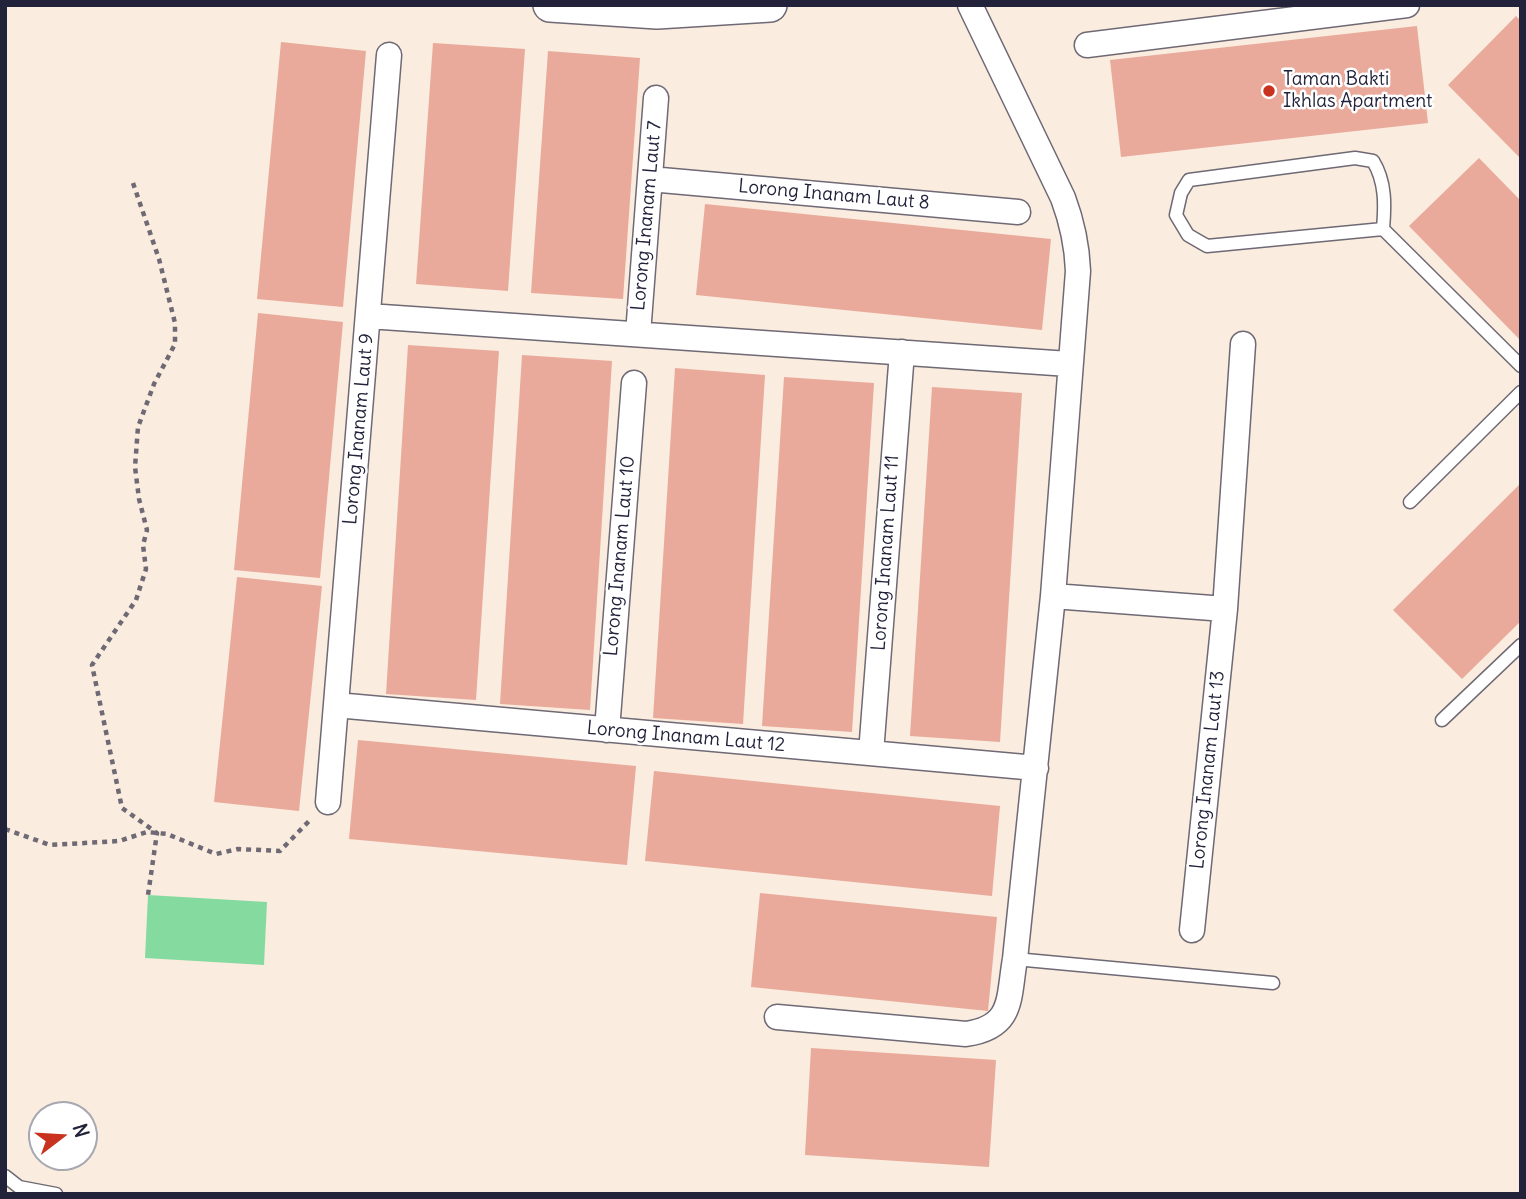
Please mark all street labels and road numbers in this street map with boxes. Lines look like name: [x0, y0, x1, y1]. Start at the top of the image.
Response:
street label: Lorong Inanam Laut 7: [627, 120, 667, 312]
street label: Lorong Inanam Laut 8: [737, 175, 931, 215]
street label: Lorong Inanam Laut 9: [339, 332, 379, 526]
street label: Lorong Inanam Laut 11: [868, 454, 904, 652]
street label: Lorong Inanam Laut 10: [600, 455, 640, 657]
street label: Lorong Inanam Laut 13: [1186, 670, 1230, 870]
street label: Lorong Inanam Laut 12: [586, 717, 786, 757]

